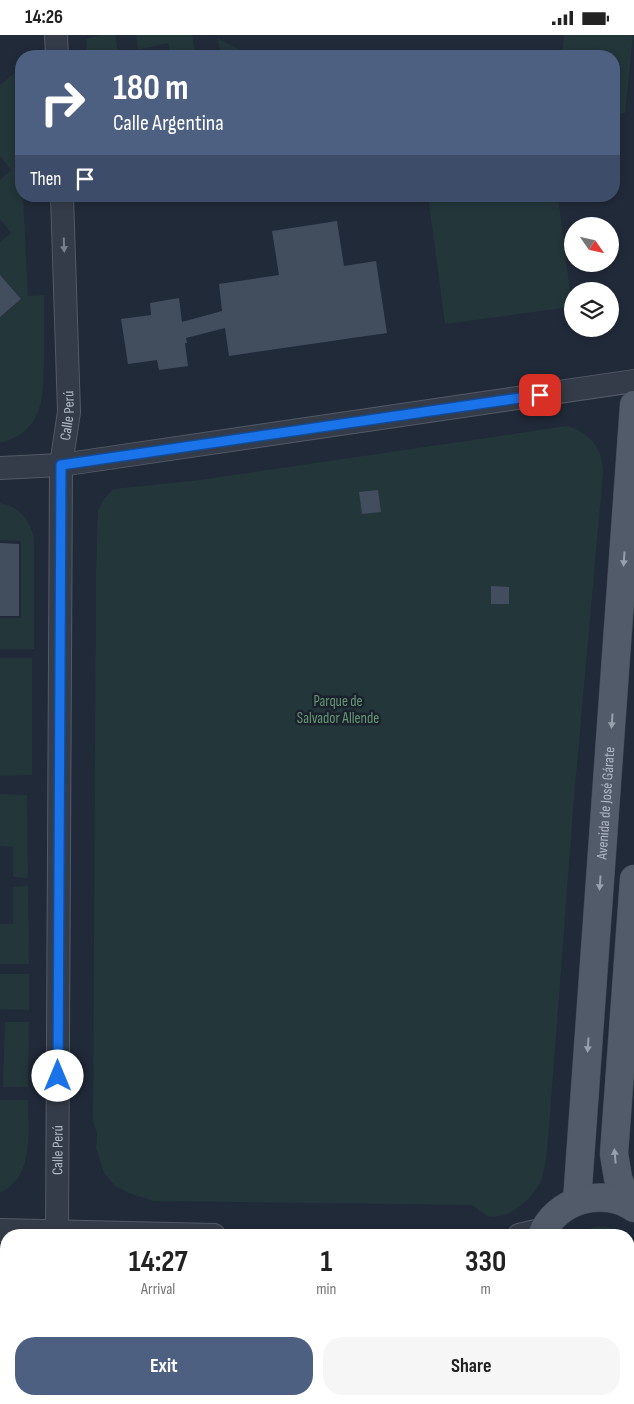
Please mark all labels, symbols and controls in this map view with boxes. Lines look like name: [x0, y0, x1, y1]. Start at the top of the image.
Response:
text: 14:26: [25, 6, 63, 29]
text: 180 m: [113, 67, 189, 110]
icon: right: [30, 70, 95, 135]
text: Calle Argentina: [113, 110, 224, 137]
icon: arrive: [71, 165, 99, 193]
text: Then: [30, 168, 61, 191]
north arrow: [564, 217, 619, 273]
map controls: [564, 217, 619, 337]
one-way arrow: [60, 237, 68, 253]
button: layers: [564, 282, 619, 337]
pin: [519, 374, 561, 416]
icon: arrive: [526, 381, 554, 409]
street label: Calle Perú: [55, 390, 79, 442]
one-way arrow: [619, 551, 627, 567]
park label: Parque de Salvador Allende: [297, 692, 379, 728]
one-way arrow: [607, 713, 615, 729]
street label: Avenida de José Gárate: [592, 746, 619, 861]
one-way arrow: [596, 875, 604, 891]
one-way arrow: [584, 1037, 592, 1053]
position arrow: [31, 1049, 83, 1101]
street label: Calle Perú: [48, 1125, 67, 1175]
one-way arrow: [611, 1148, 619, 1164]
text: 14:27: [129, 1244, 188, 1280]
text: 1: [320, 1244, 332, 1280]
text: 330: [465, 1244, 506, 1280]
text: Arrival: [141, 1280, 175, 1299]
text: min: [316, 1280, 336, 1299]
text: m: [481, 1280, 491, 1299]
button: Exit: [15, 1337, 313, 1395]
button: Share: [323, 1337, 620, 1395]

